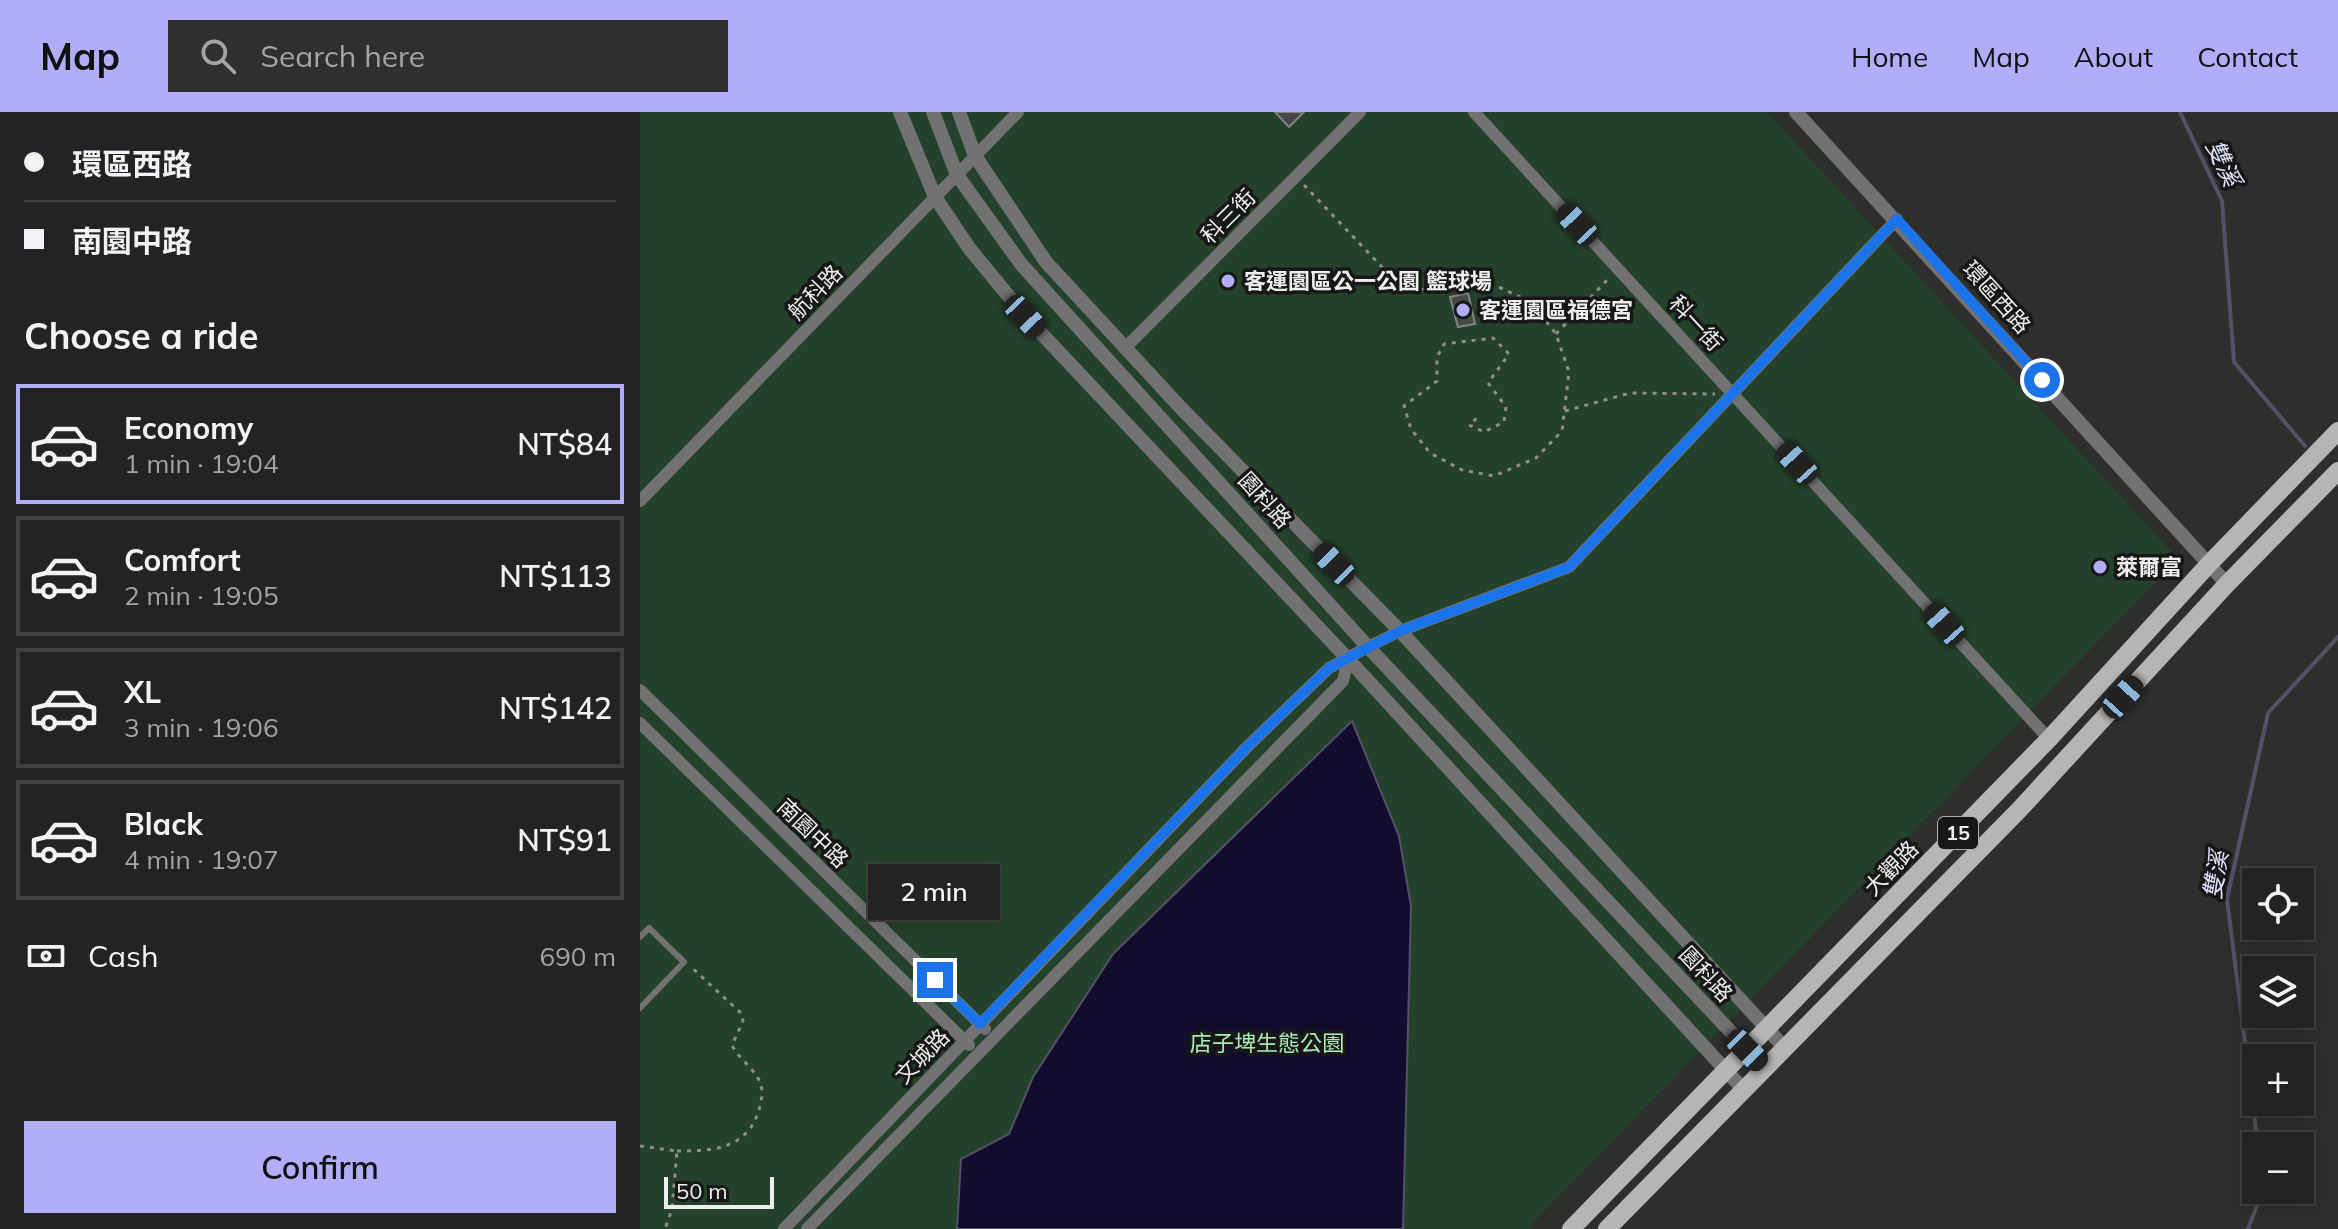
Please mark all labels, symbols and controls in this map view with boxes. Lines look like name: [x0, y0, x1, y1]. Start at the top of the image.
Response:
search box: [168, 20, 728, 92]
text: Map: [40, 32, 120, 80]
icon: search: [196, 34, 240, 78]
text: Search here: [260, 37, 425, 75]
text: Home: [1851, 39, 1928, 74]
text: Map: [1972, 39, 2030, 74]
text: About: [2074, 39, 2153, 74]
text: Contact: [2197, 39, 2298, 74]
water label: 雙溪: [2200, 134, 2249, 193]
text: 環區西路: [72, 145, 192, 183]
street label: 科三街: [1195, 183, 1261, 249]
car: [1552, 198, 1602, 250]
text: 南園中路: [72, 222, 192, 260]
street label: 環區西路: [1957, 255, 2037, 339]
street label: 航科路: [782, 259, 848, 325]
place label: 客運園區公一公園 籃球場: [1244, 267, 1492, 295]
marker: 客運園區公一公園 籃球場: [1219, 272, 1237, 290]
street label: 科一街: [1663, 289, 1729, 357]
car: [1000, 290, 1050, 342]
place label: 客運園區福德宮: [1479, 296, 1633, 324]
marker: 客運園區福德宮: [1454, 301, 1472, 319]
text: Choose a ride: [24, 313, 258, 358]
route start: [2024, 362, 2060, 398]
icon: car: [28, 408, 100, 480]
text: Economy: [124, 409, 253, 447]
text: NT$84: [517, 425, 612, 463]
car: [1772, 437, 1822, 489]
text: 1 min · 19:04: [124, 447, 279, 480]
street label: 園科路: [1233, 466, 1297, 534]
car: [1309, 538, 1359, 590]
icon: car: [28, 540, 100, 612]
text: Comfort: [124, 541, 241, 579]
place label: 萊爾富: [2116, 553, 2182, 581]
text: NT$113: [499, 557, 612, 595]
marker: 萊爾富: [2091, 558, 2109, 576]
text: 2 min · 19:05: [124, 579, 279, 612]
car: [1919, 598, 1969, 650]
car: [2098, 671, 2148, 723]
icon: car: [28, 672, 100, 744]
text: XL: [124, 673, 161, 711]
text: NT$142: [499, 689, 612, 727]
text: 3 min · 19:06: [124, 711, 279, 744]
street label: 南園中路: [772, 792, 854, 874]
icon: car: [28, 804, 100, 876]
text: Black: [124, 805, 203, 843]
road number: 15: [1938, 817, 1978, 849]
text: NT$91: [517, 821, 612, 859]
street label: 大觀路: [1858, 835, 1924, 901]
text: 4 min · 19:07: [124, 843, 279, 876]
water label: 雙溪: [2196, 846, 2234, 901]
callout: 2 min: [869, 864, 1001, 920]
map controls: [2242, 868, 2314, 1204]
button: locate: [2242, 868, 2314, 940]
text: 2 min: [900, 875, 968, 908]
icon: cash: [24, 934, 68, 978]
text: Cash: [88, 937, 159, 975]
text: 690 m: [540, 940, 616, 973]
street label: 園科路: [1673, 940, 1739, 1008]
button: layers: [2242, 956, 2314, 1028]
route end: [917, 962, 953, 998]
street label: 文城路: [889, 1023, 955, 1089]
car: [1722, 1025, 1772, 1075]
park label: 店子埤生態公園: [1190, 1029, 1344, 1057]
button: +: [2242, 1044, 2314, 1116]
button: Confirm: [24, 1121, 616, 1213]
button: −: [2242, 1132, 2314, 1204]
scale bar: [664, 1173, 774, 1209]
text: 50 m: [676, 1177, 727, 1205]

